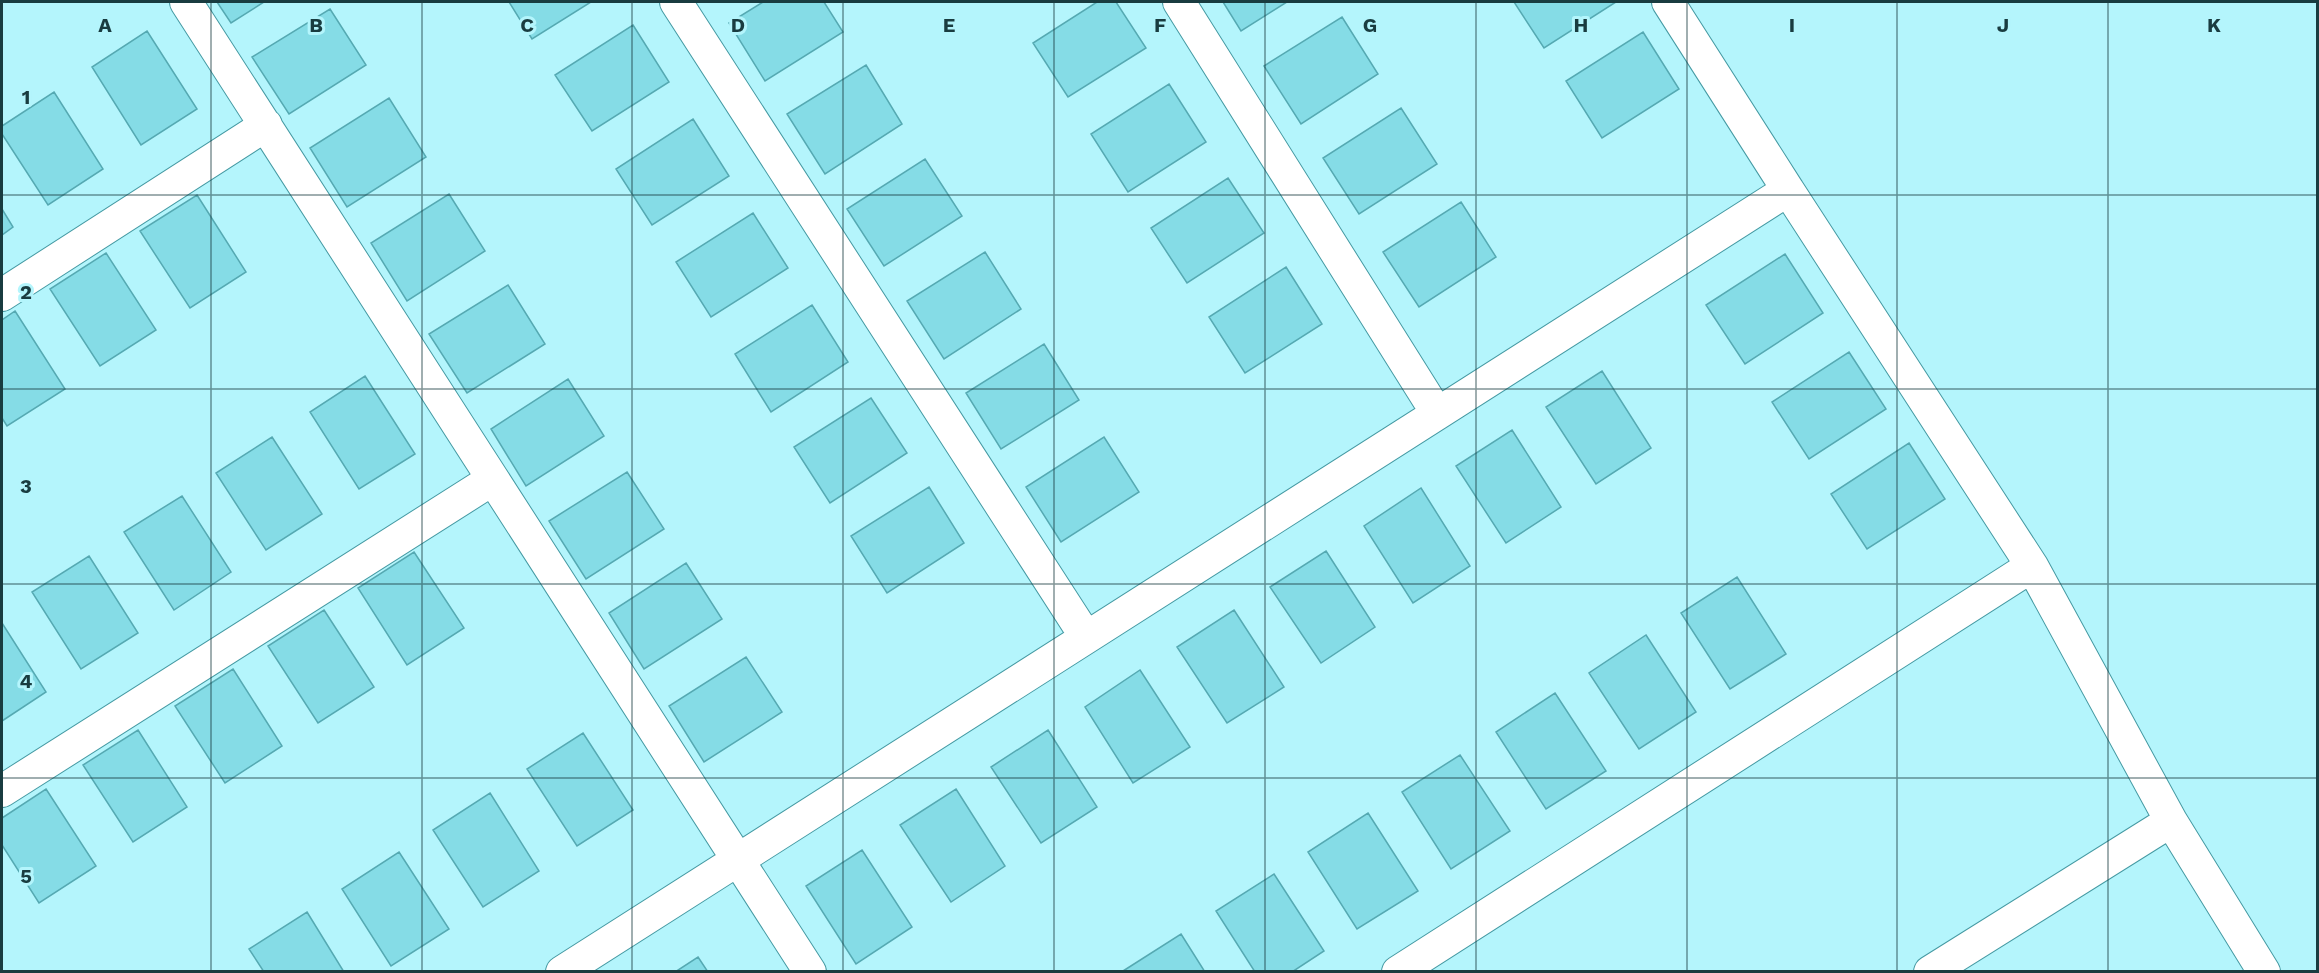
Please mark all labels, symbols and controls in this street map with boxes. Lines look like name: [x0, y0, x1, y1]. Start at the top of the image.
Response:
text: A: [98, 13, 112, 37]
text: B: [309, 13, 323, 37]
text: C: [520, 13, 534, 37]
text: D: [731, 13, 745, 37]
text: E: [943, 13, 955, 37]
text: F: [1154, 13, 1166, 37]
text: G: [1363, 13, 1377, 37]
text: H: [1574, 13, 1588, 37]
text: I: [1789, 13, 1795, 37]
text: J: [1997, 13, 2009, 37]
text: K: [2207, 13, 2221, 37]
text: 1: [22, 85, 30, 109]
text: 2: [20, 280, 32, 304]
text: 3: [20, 474, 32, 498]
text: 4: [20, 669, 33, 693]
text: 5: [20, 864, 32, 888]

